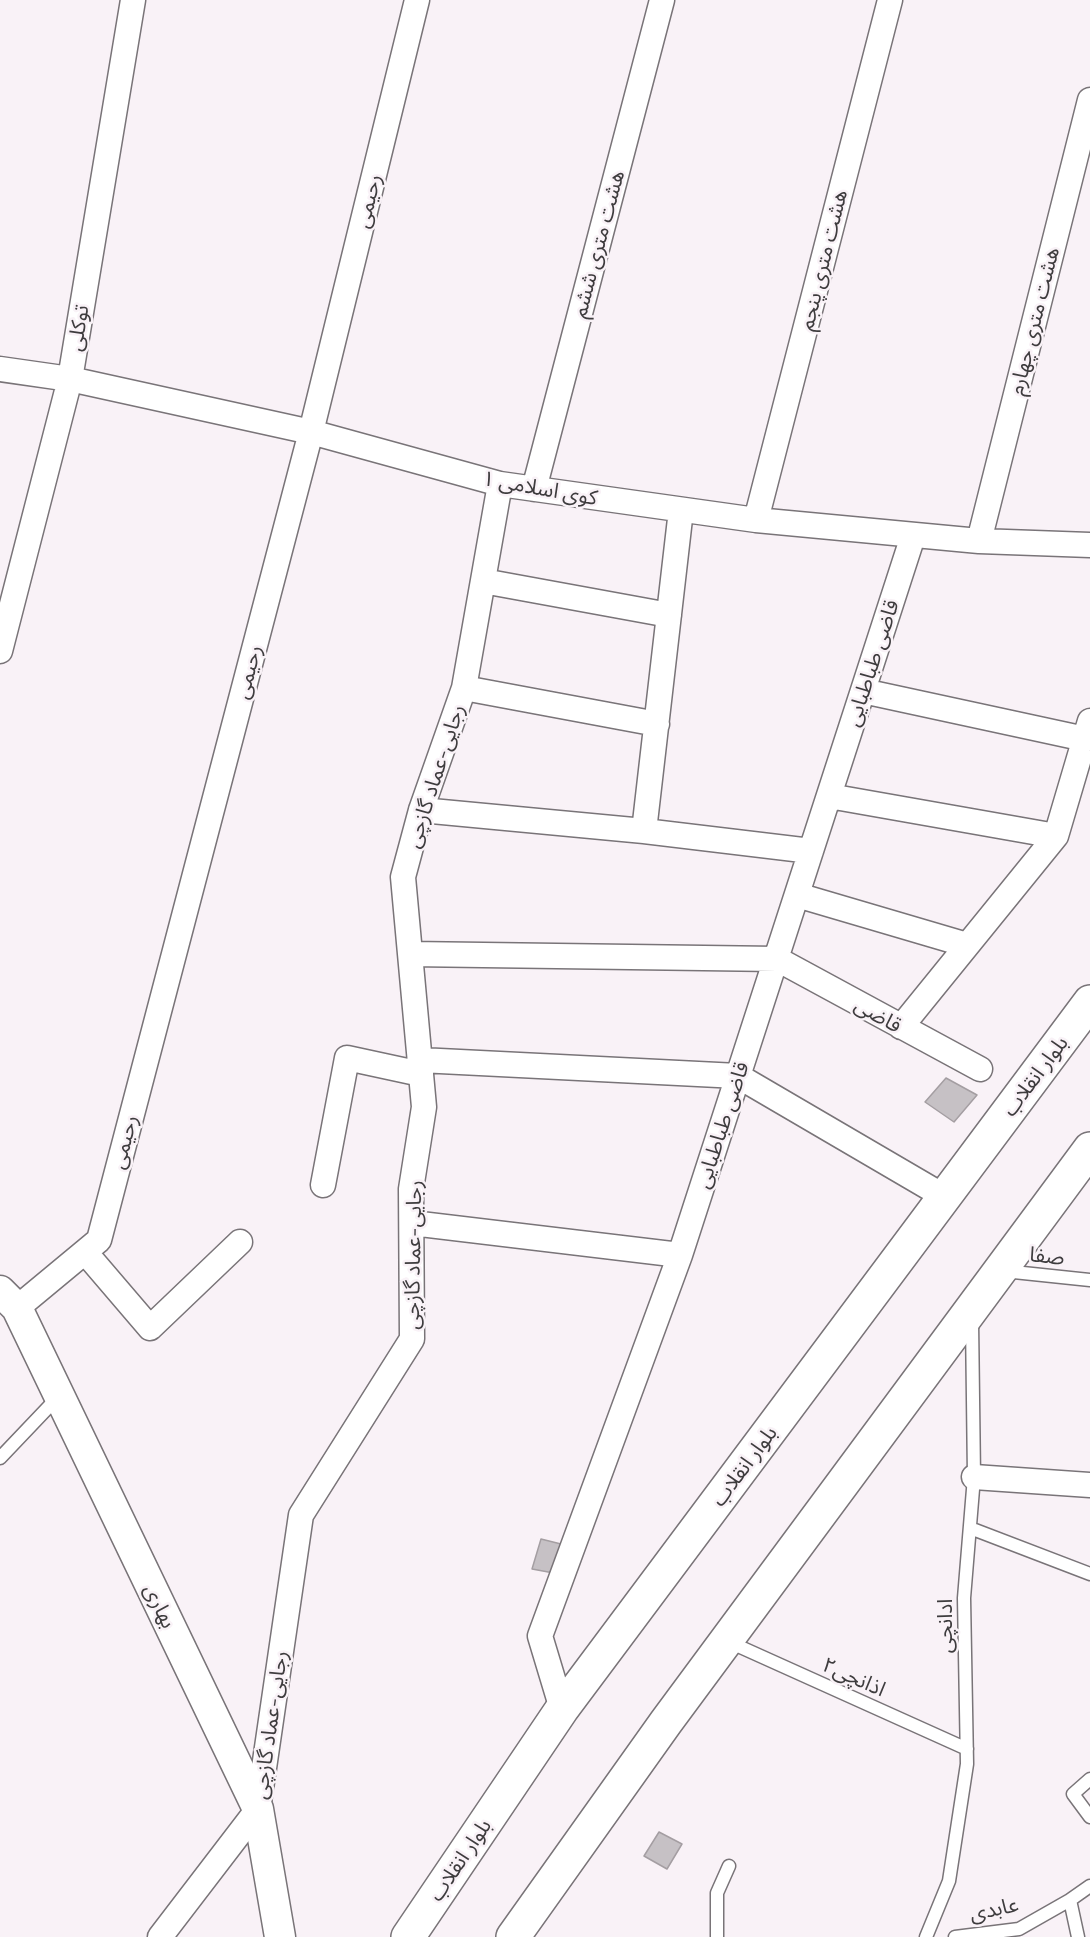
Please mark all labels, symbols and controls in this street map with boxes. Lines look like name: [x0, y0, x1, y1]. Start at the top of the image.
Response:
street label: هشت متری ششم: [566, 168, 630, 320]
street label: رحیمی: [349, 171, 387, 231]
street label: هشت متری پنجم: [793, 187, 853, 333]
street label: هشت متری چهارم: [1003, 244, 1065, 398]
street label: توکلی: [62, 303, 94, 353]
street label: کوی اسلامی ۱: [480, 465, 600, 511]
street label: قاضی طباطبایی: [840, 597, 904, 729]
street label: رحیمی: [229, 642, 267, 702]
street label: رجایی-عماد گازچی: [400, 701, 470, 851]
street label: قاضی: [850, 992, 906, 1038]
street label: بلوار انقلاب: [997, 1031, 1073, 1121]
street label: قاضی طباطبایی: [690, 1059, 754, 1191]
street label: رحیمی: [105, 1112, 143, 1172]
street label: رجایی-عماد گازچی: [399, 1180, 427, 1330]
street label: صفا: [1028, 1242, 1066, 1270]
street label: بلوار انقلاب: [706, 1421, 782, 1511]
street label: بهاری: [139, 1580, 181, 1632]
street label: ادانچی: [932, 1599, 958, 1653]
street label: رجایی-عماد گازچی: [247, 1649, 293, 1801]
street label: اذانچی۲: [818, 1652, 890, 1702]
street label: بلوار انقلاب: [423, 1814, 497, 1906]
street label: عابدی: [967, 1892, 1021, 1926]

